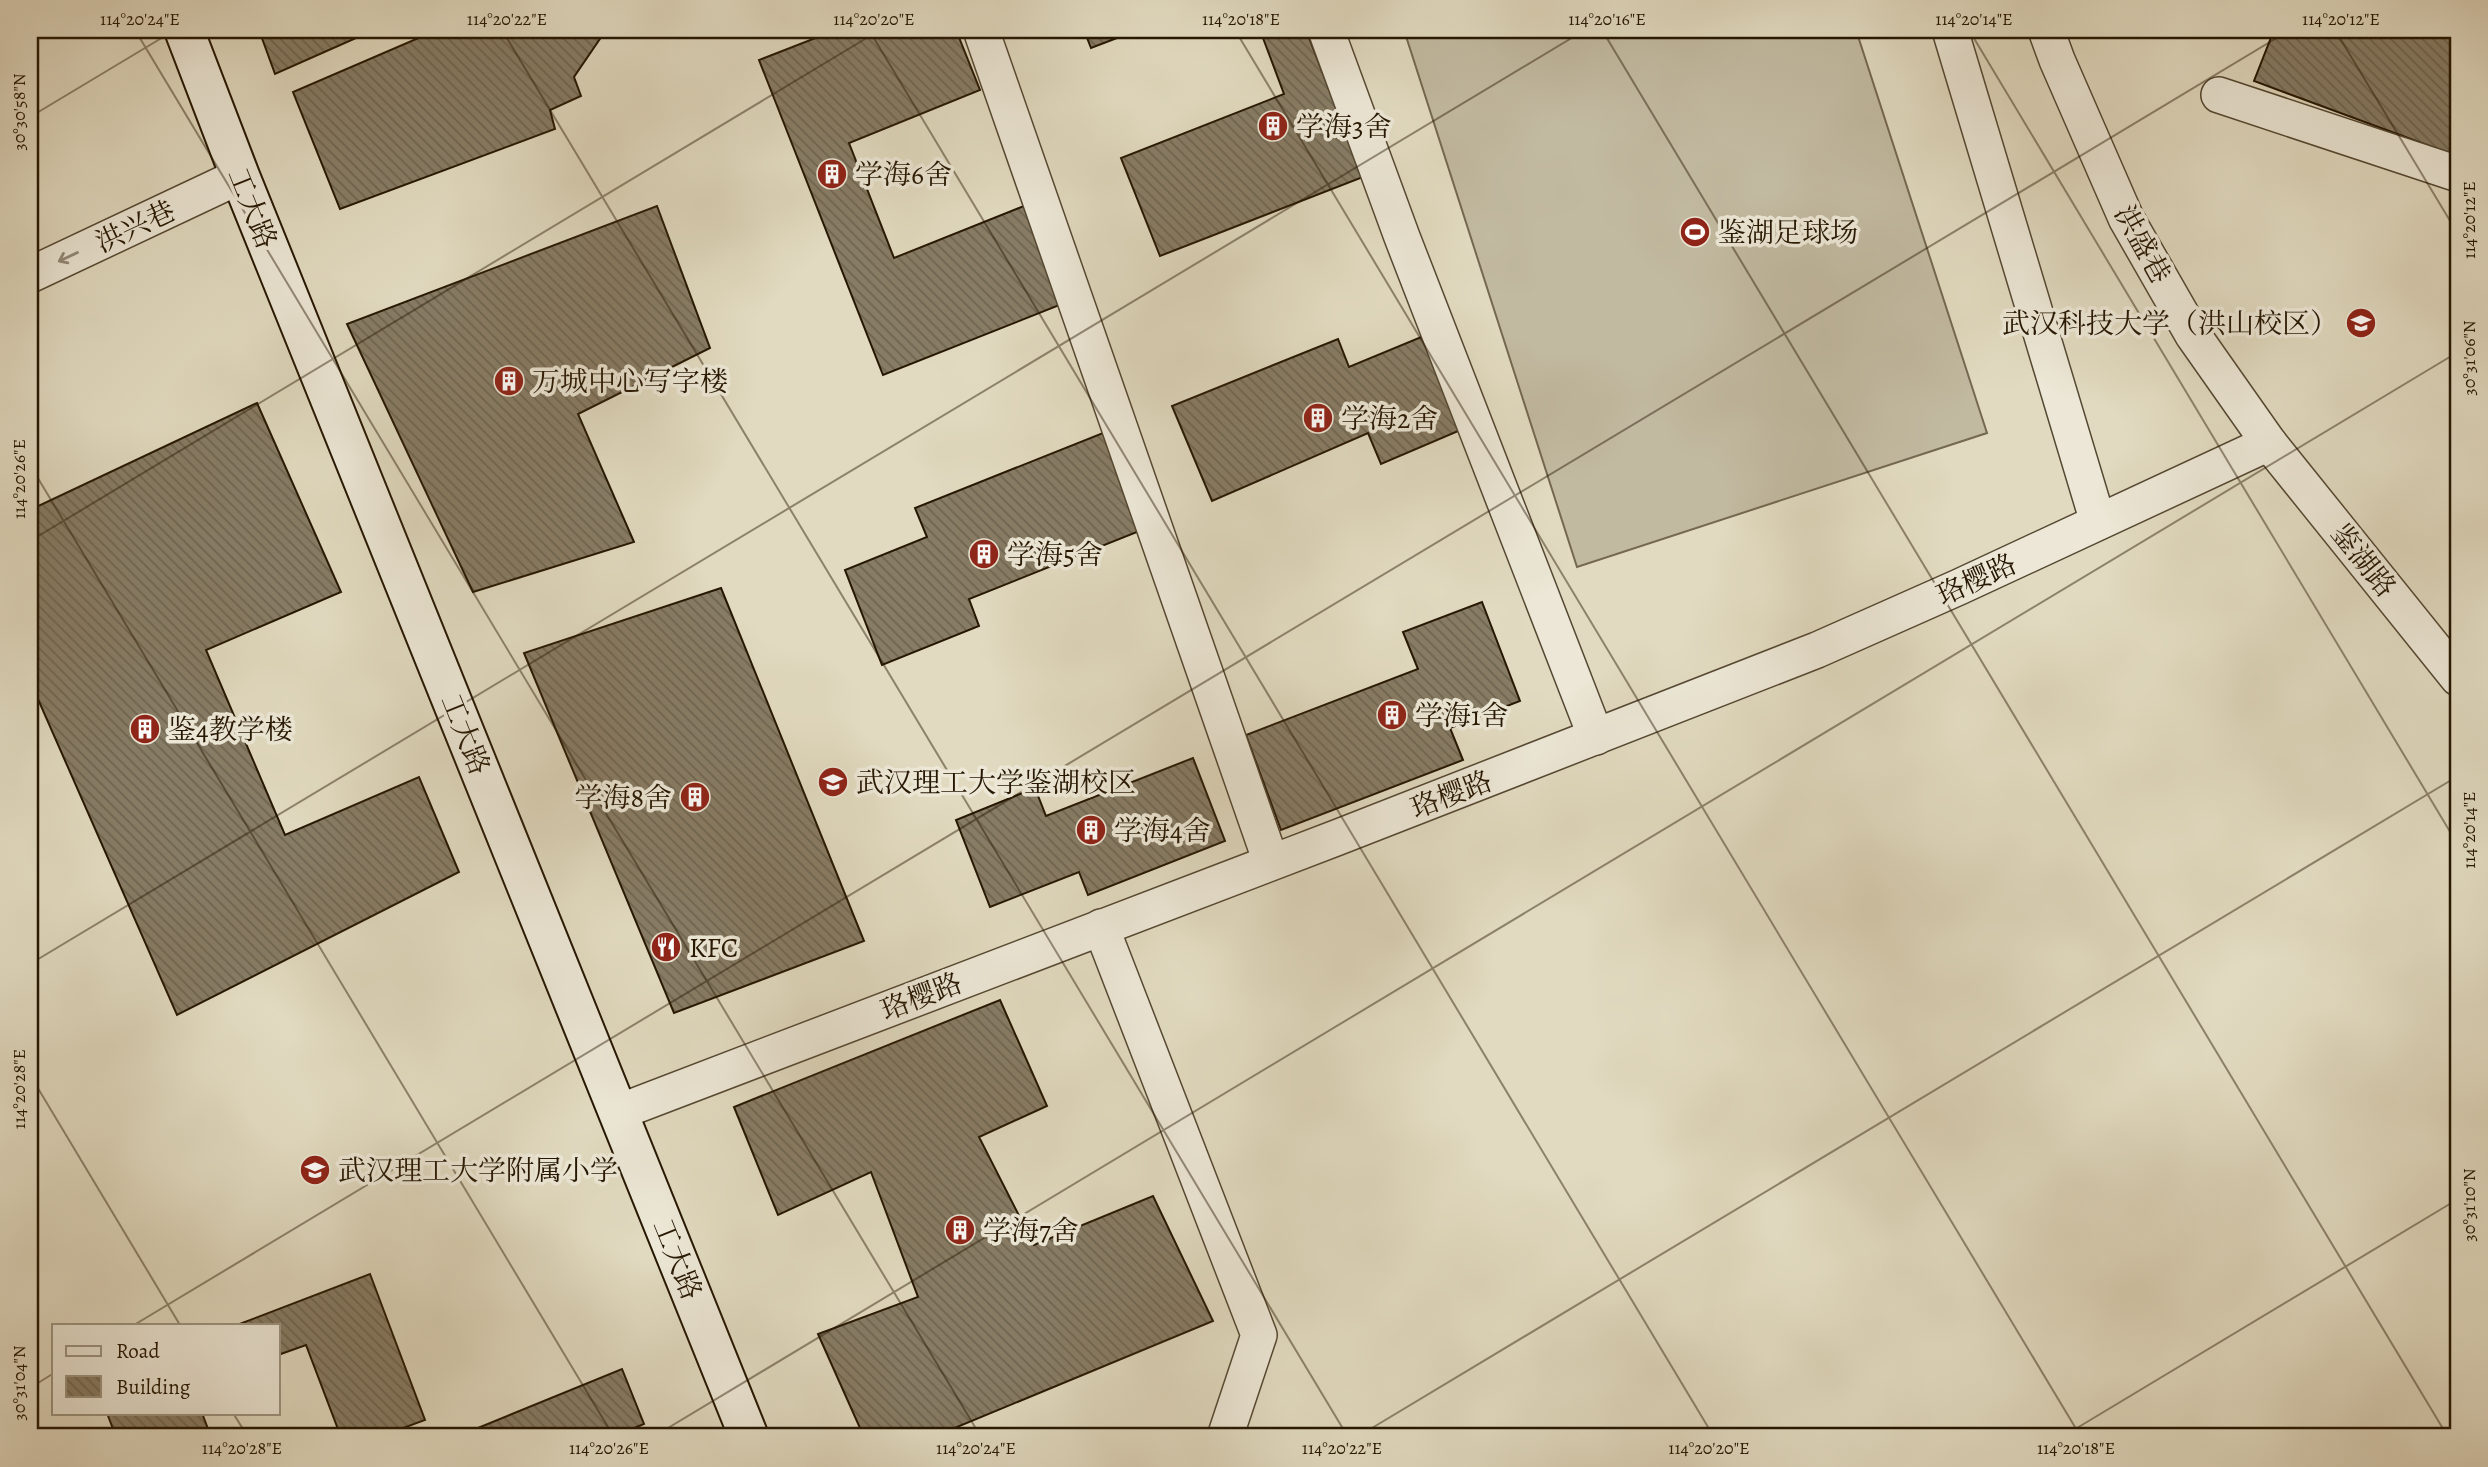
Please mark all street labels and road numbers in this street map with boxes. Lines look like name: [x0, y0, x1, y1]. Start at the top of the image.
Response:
street label: 工大路: [219, 162, 285, 254]
street label: 洪兴巷: [89, 192, 182, 262]
street label: 洪盛巷: [2105, 199, 2179, 290]
street label: 鉴湖路: [2322, 516, 2404, 605]
street label: 珞樱路: [1930, 545, 2023, 615]
street label: 工大路: [432, 688, 498, 780]
street label: 珞樱路: [1405, 762, 1497, 828]
street label: 珞樱路: [875, 964, 967, 1030]
street label: 工大路: [644, 1213, 710, 1305]

